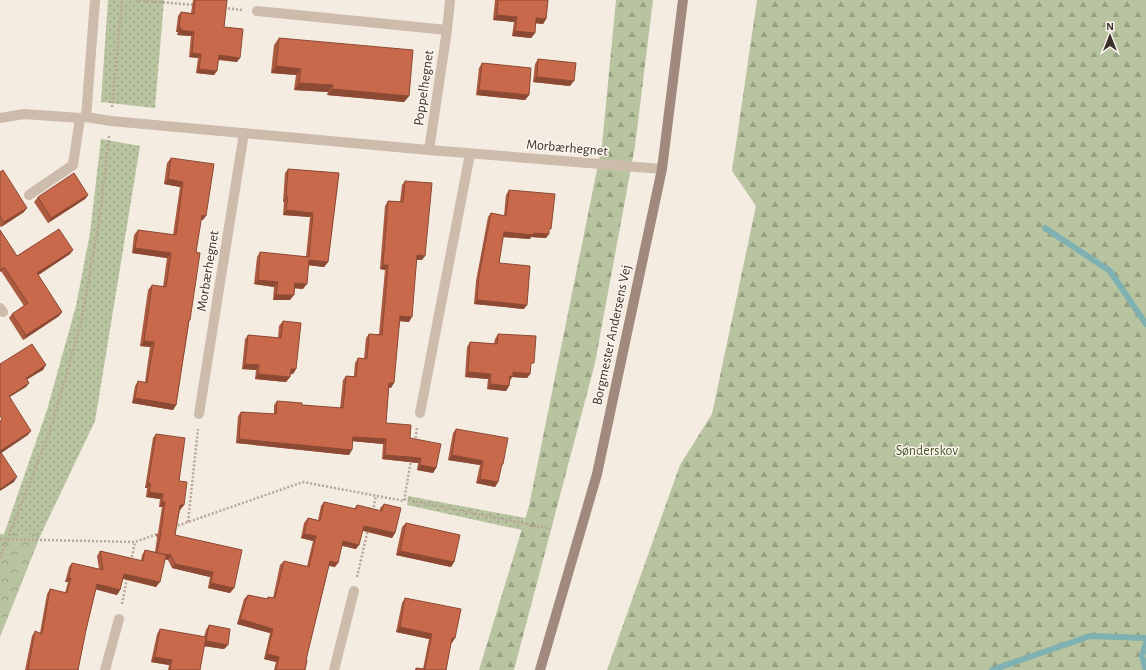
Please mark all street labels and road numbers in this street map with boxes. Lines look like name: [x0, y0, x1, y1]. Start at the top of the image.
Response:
street label: Poppelhegnet: [412, 49, 436, 127]
street label: Morbærhegnet: [526, 137, 609, 159]
street label: Morbærhegnet: [195, 229, 221, 313]
street label: Borgmester Andersens Vej: [590, 264, 634, 406]

